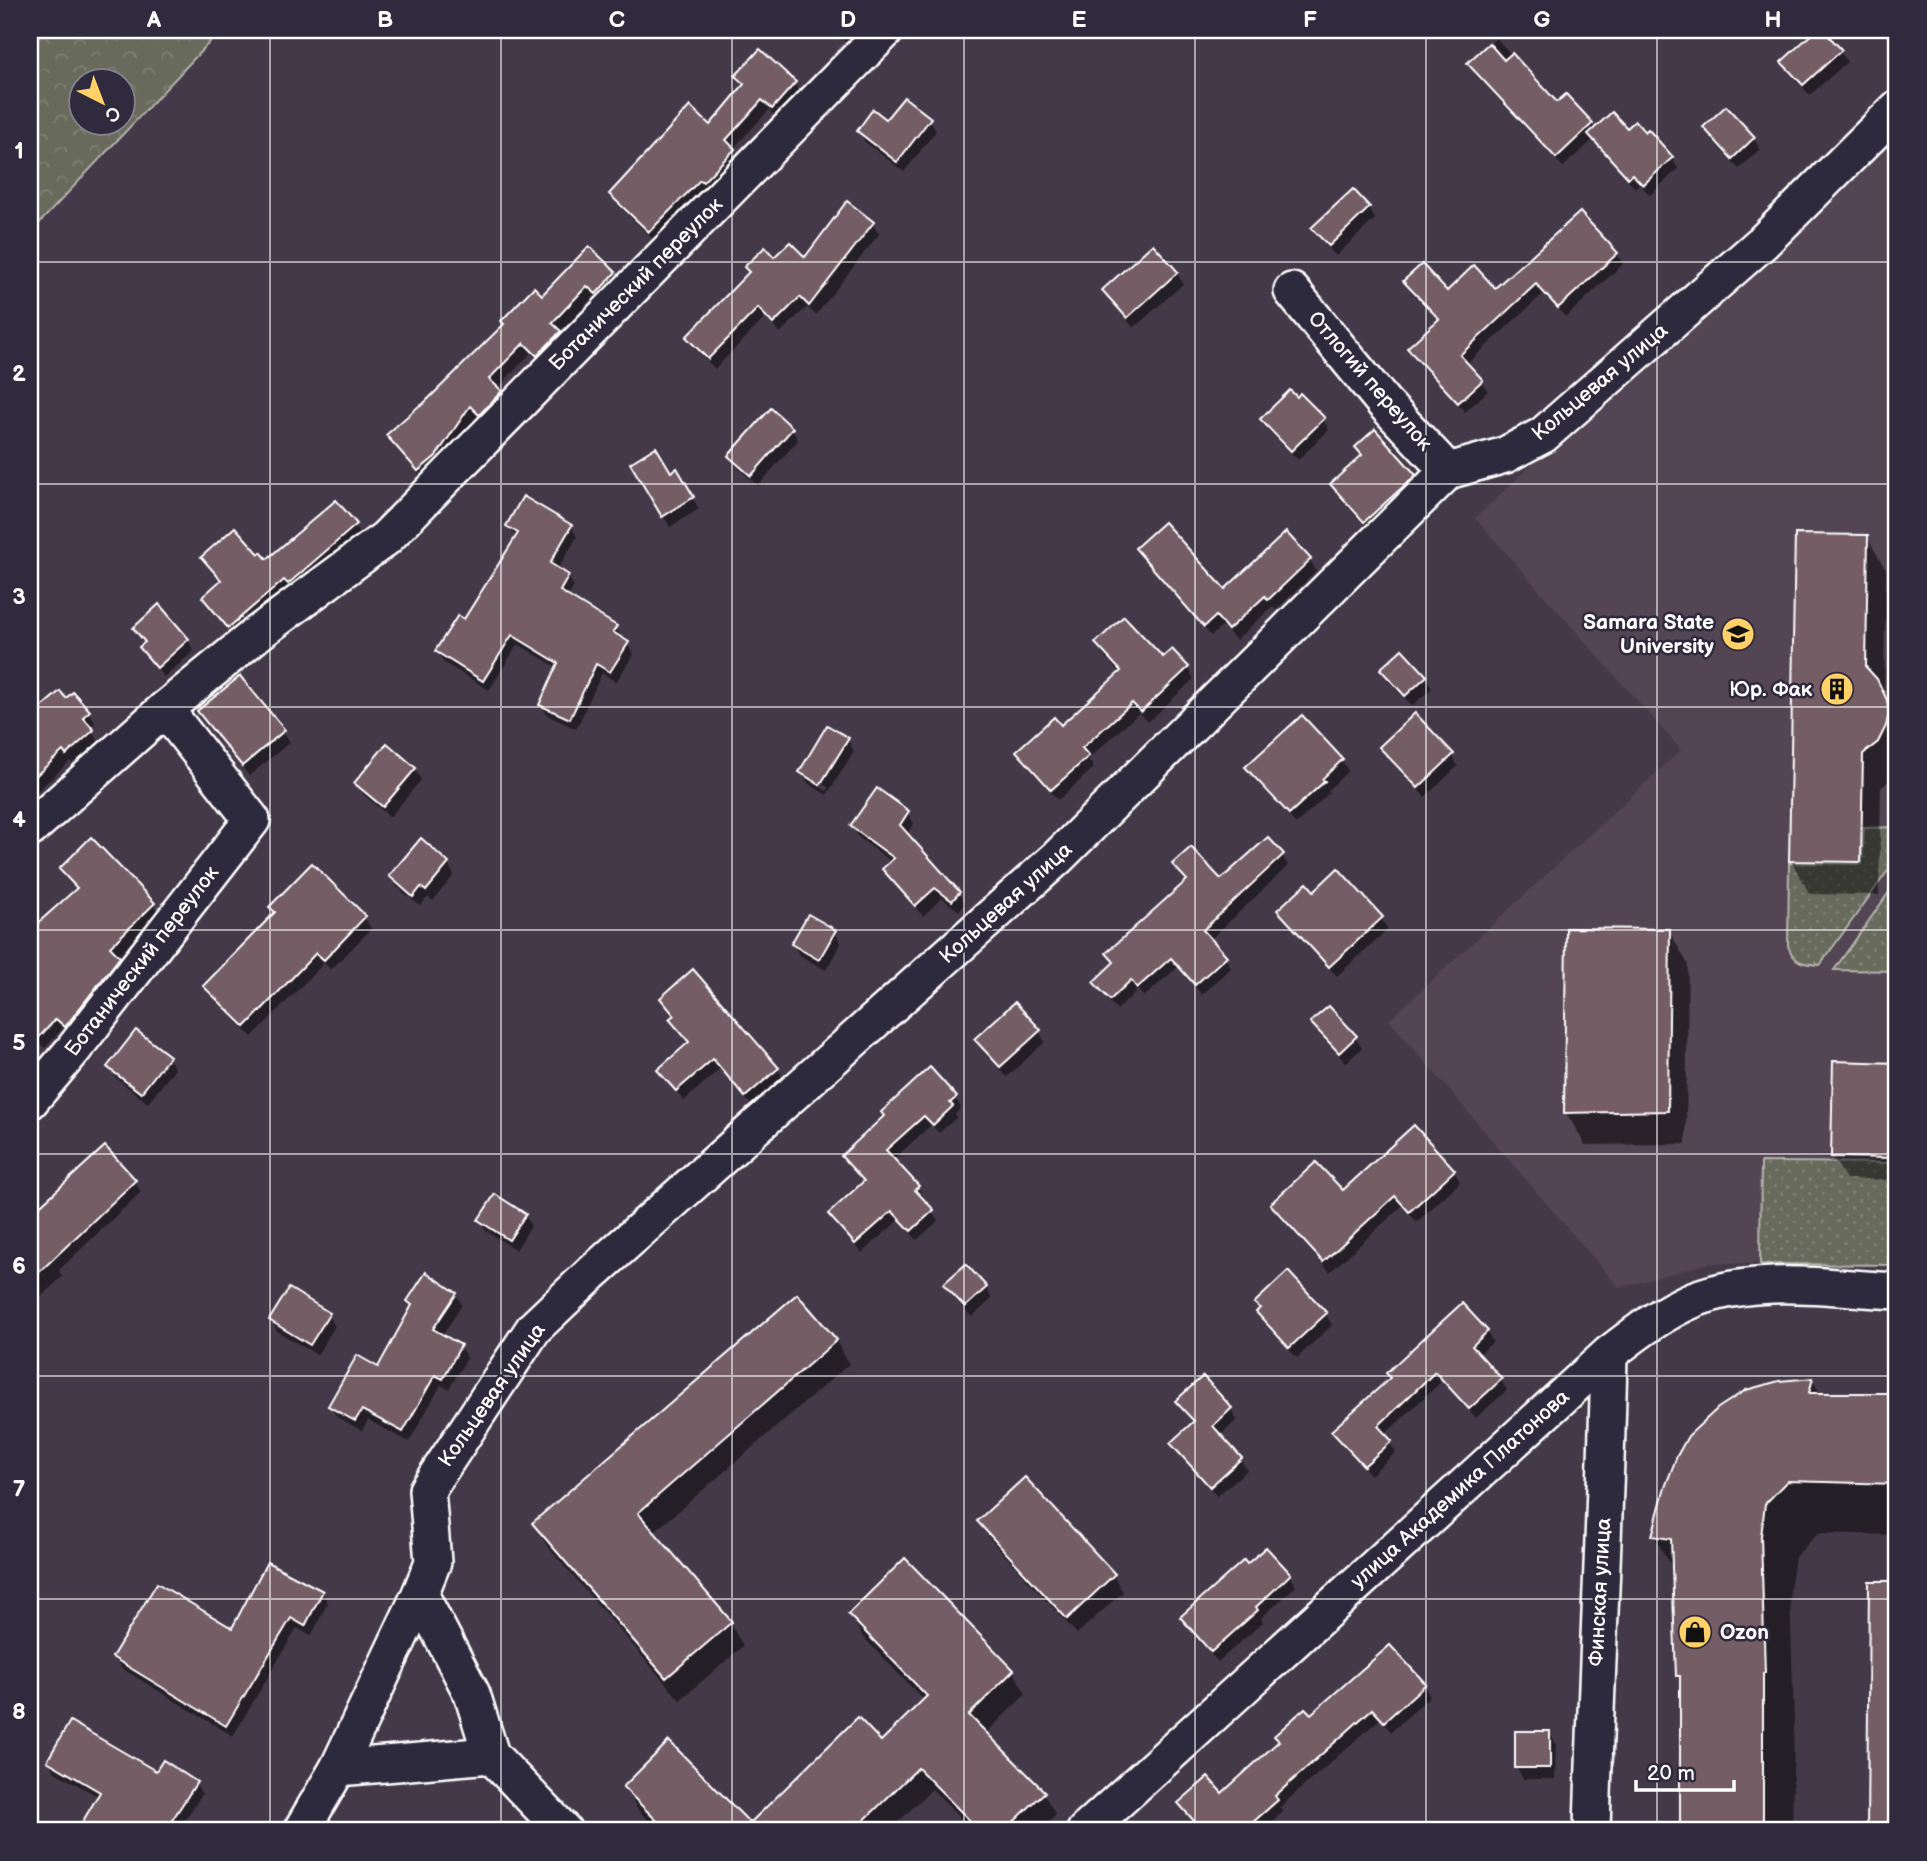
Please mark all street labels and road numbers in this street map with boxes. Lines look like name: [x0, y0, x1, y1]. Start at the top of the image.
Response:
street label: Ботанический переулок: [544, 192, 728, 376]
street label: Отлогий переулок: [1303, 306, 1437, 456]
street label: Кольцевая улица: [1527, 318, 1673, 446]
street label: Кольцевая улица: [935, 837, 1078, 969]
street label: Ботанический переулок: [60, 861, 224, 1061]
street label: Кольцевая улица: [433, 1318, 551, 1472]
street label: улица Академика Платонова: [1346, 1384, 1575, 1594]
street label: Финская улица: [1584, 1516, 1616, 1667]

